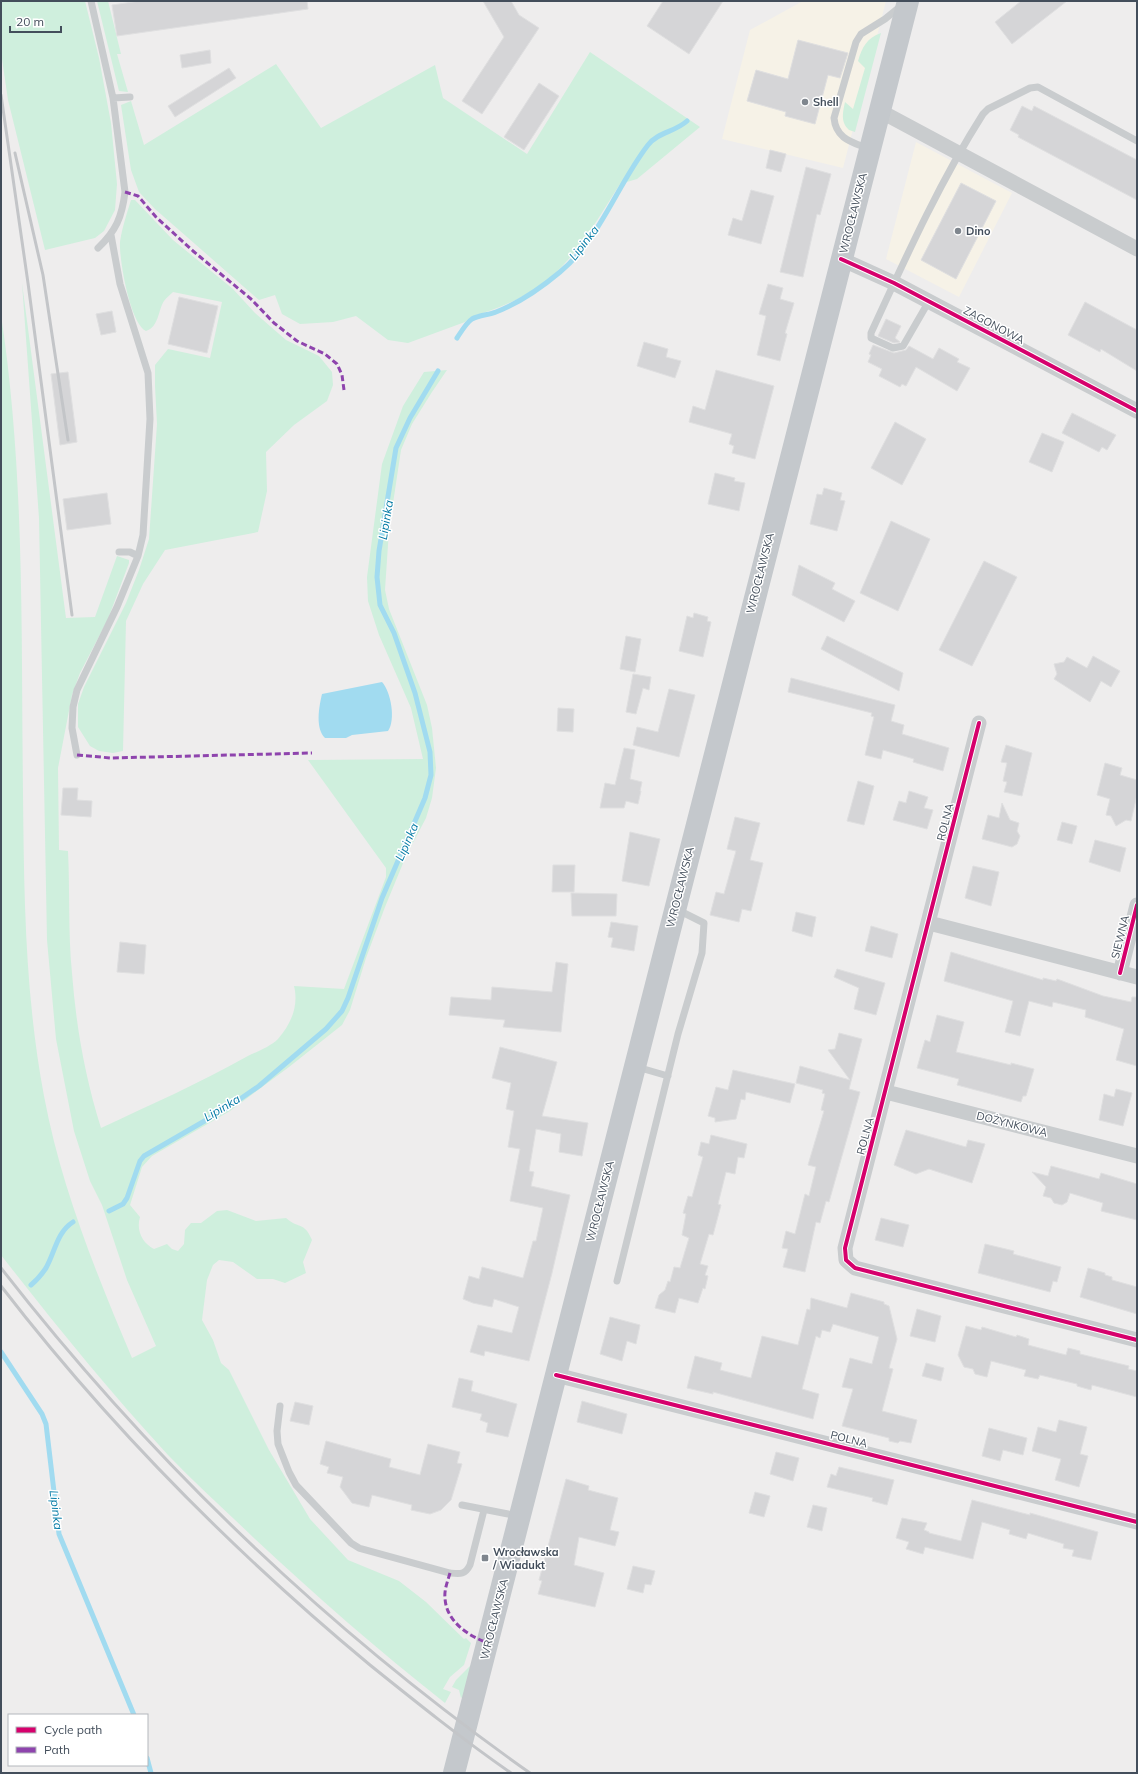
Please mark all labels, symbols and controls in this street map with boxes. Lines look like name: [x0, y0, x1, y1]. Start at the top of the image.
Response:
scale bar: [10, 8, 61, 34]
text: 20 m: [16, 14, 44, 29]
place label: Shell: [813, 95, 839, 109]
marker: Shell: [800, 97, 810, 107]
street label: WROCŁAWSKA: [836, 171, 870, 255]
water label: Lipinka: [565, 222, 602, 263]
place label: Dino: [966, 224, 991, 238]
marker: Dino: [953, 226, 963, 236]
street label: ZAGONOWA: [961, 303, 1027, 347]
water label: Lipinka: [375, 499, 396, 541]
street label: WROCŁAWSKA: [743, 531, 777, 615]
street label: ROLNA: [934, 802, 956, 842]
water label: Lipinka: [392, 821, 421, 863]
street label: WROCŁAWSKA: [663, 845, 697, 929]
street label: SIEWNA: [1108, 914, 1132, 960]
water label: Lipinka: [201, 1091, 243, 1124]
street label: DOŻYNKOWA: [975, 1108, 1049, 1140]
street label: ROLNA: [853, 1116, 877, 1156]
street label: WROCŁAWSKA: [583, 1159, 617, 1243]
street label: POLNA: [829, 1428, 869, 1450]
water label: Lipinka: [47, 1489, 66, 1531]
place label: Wrocławska / Wiadukt: [492, 1545, 559, 1572]
marker: Wrocławska / Wiadukt: [480, 1553, 490, 1563]
street label: WROCŁAWSKA: [477, 1577, 511, 1661]
legend: [8, 1714, 148, 1766]
text: Cycle path: [44, 1722, 102, 1737]
text: Path: [44, 1742, 70, 1757]

